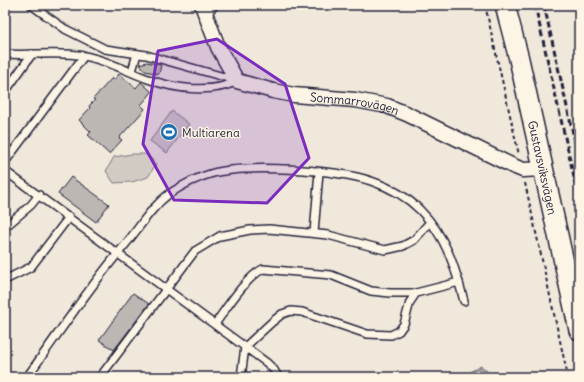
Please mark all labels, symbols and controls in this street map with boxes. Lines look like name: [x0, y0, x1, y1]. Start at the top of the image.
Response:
street label: Sommarrovägen: [309, 89, 402, 118]
street label: Gustavsviksvägen: [525, 119, 561, 216]
sports icon: Multiarena: [159, 122, 179, 142]
place label: Multiarena: [182, 125, 240, 140]

